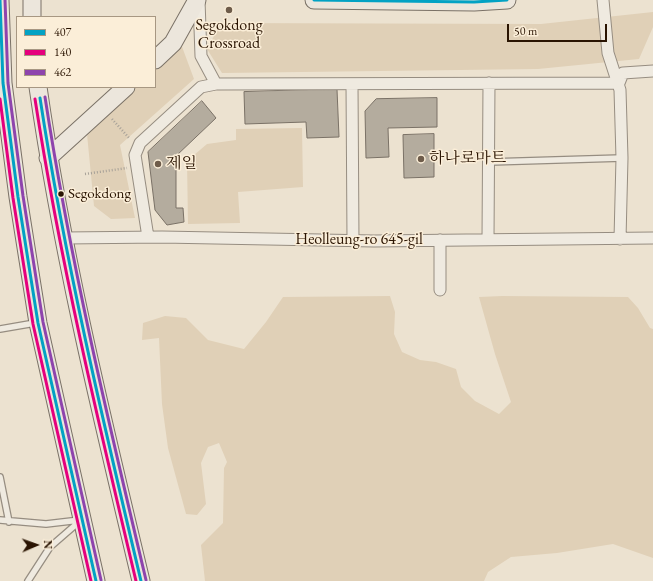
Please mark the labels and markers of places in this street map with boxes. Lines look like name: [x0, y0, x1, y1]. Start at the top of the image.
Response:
marker: Segokdong Crossroad: [224, 5, 234, 15]
place label: Segokdong Crossroad: [195, 16, 263, 54]
place label: 하나로마트: [429, 149, 506, 169]
place label: 제일: [166, 154, 197, 174]
marker: 하나로마트: [416, 154, 426, 164]
marker: 제일: [153, 159, 163, 169]
place label: Segokdong: [68, 185, 131, 203]
marker: Segokdong: [56, 189, 66, 199]

